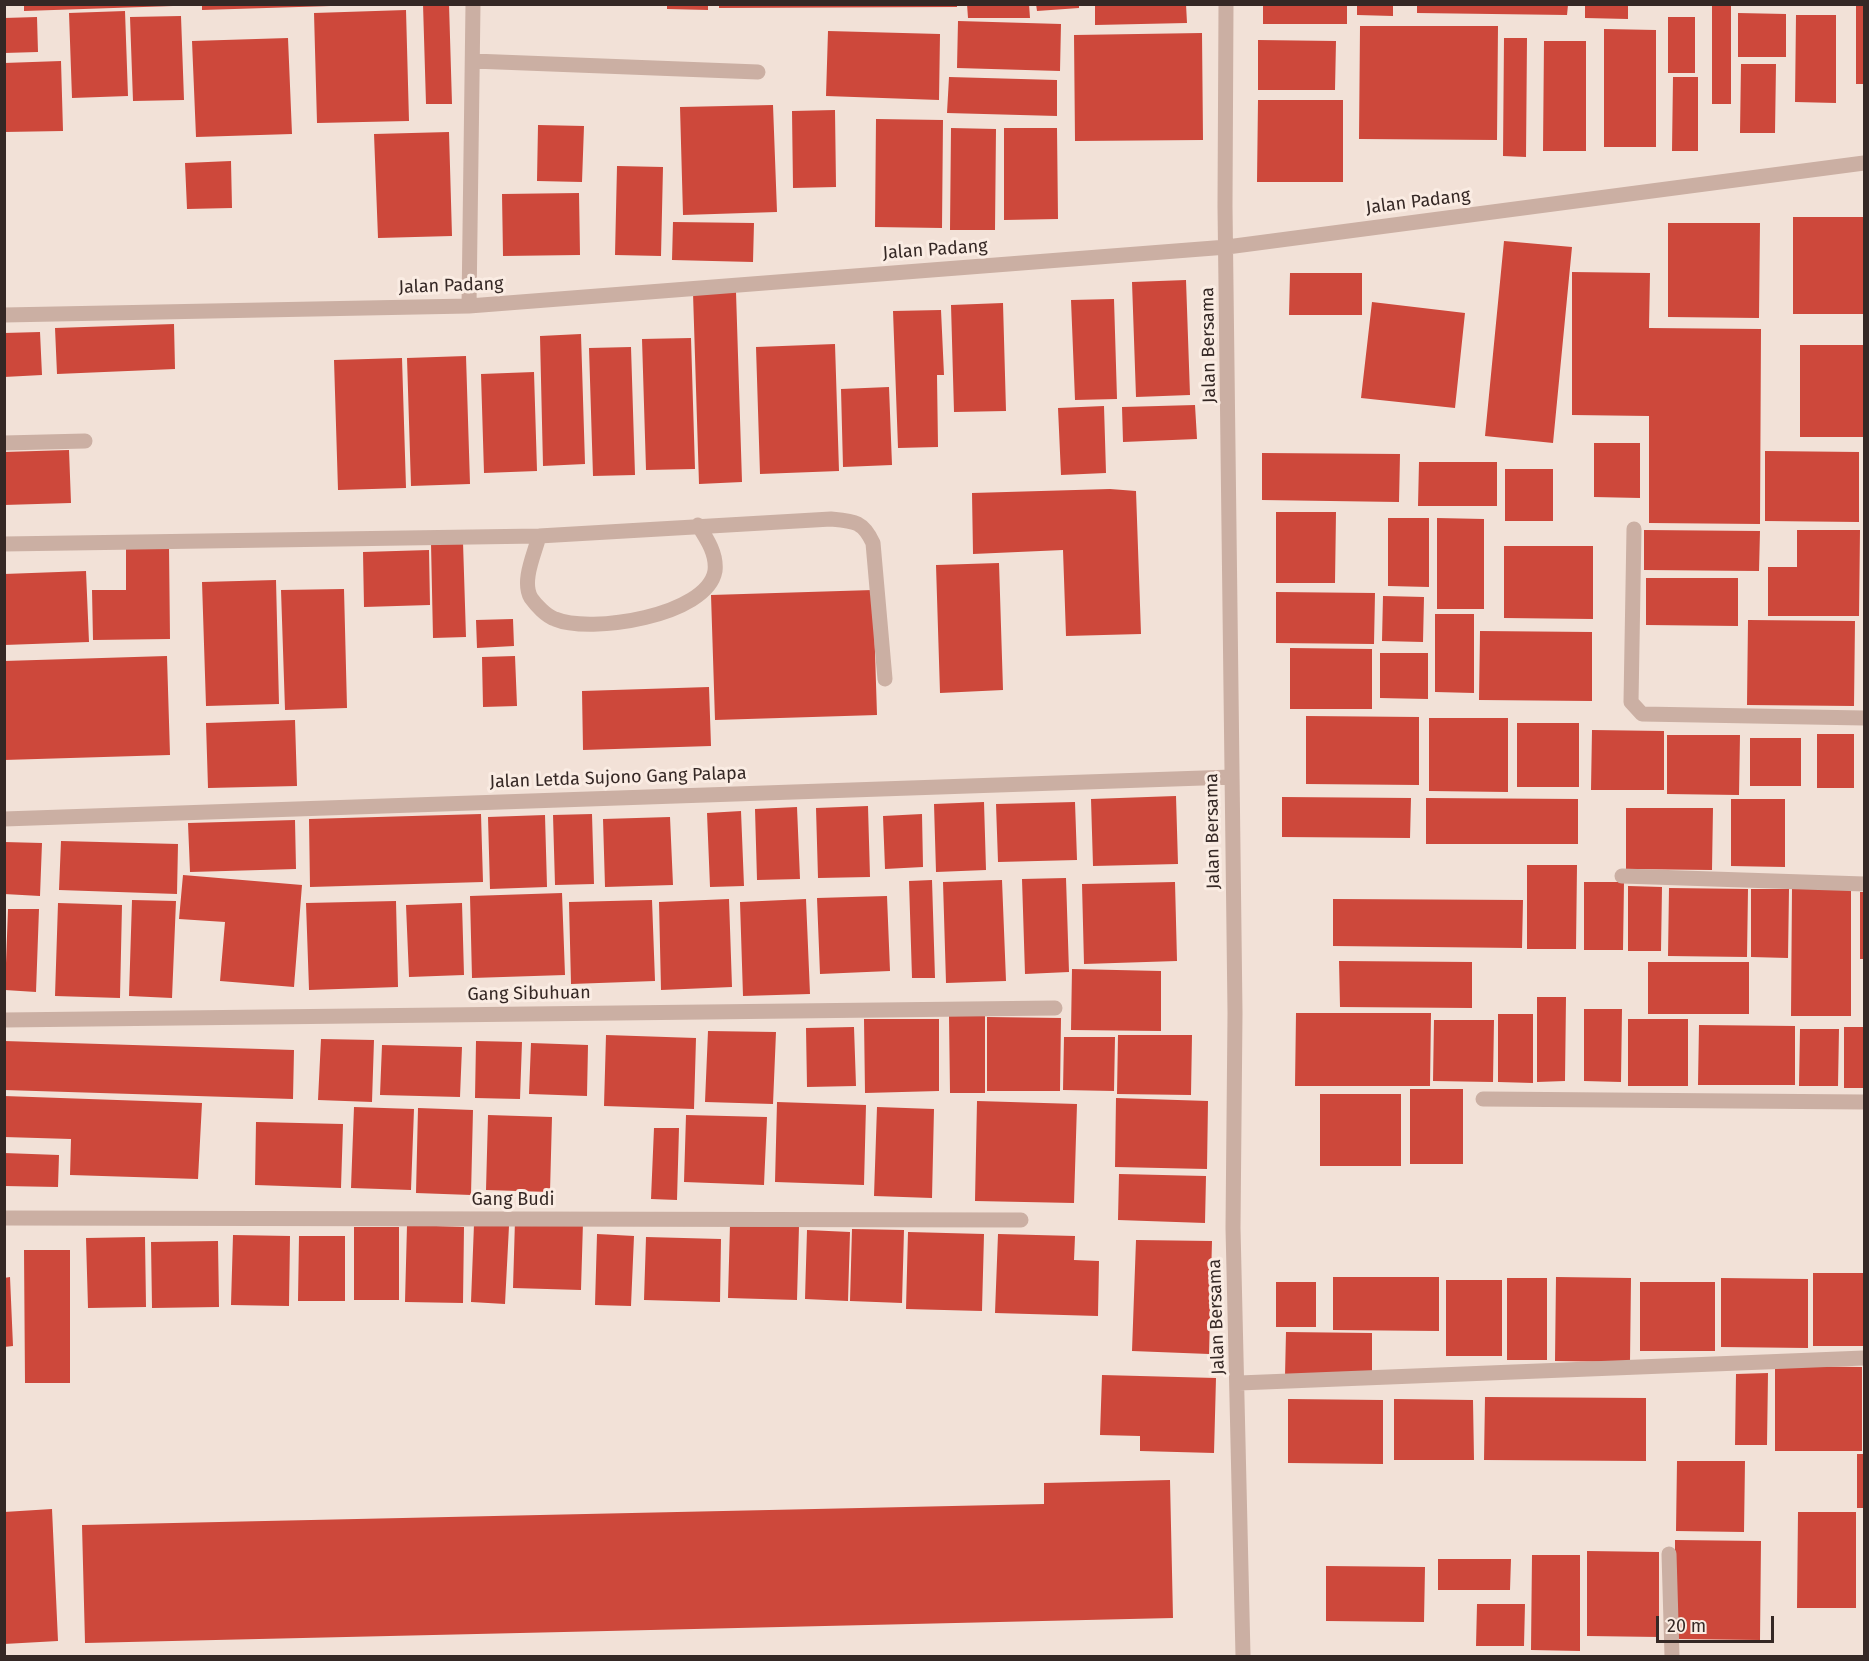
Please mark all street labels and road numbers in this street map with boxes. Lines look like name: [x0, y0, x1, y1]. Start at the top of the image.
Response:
street label: Jalan Padang: [1365, 185, 1471, 219]
street label: Jalan Padang: [882, 236, 988, 264]
street label: Jalan Padang: [398, 273, 504, 299]
street label: Jalan Bersama: [1197, 287, 1221, 403]
street label: Jalan Letda Sujono Gang Palapa: [489, 763, 747, 793]
street label: Jalan Bersama: [1201, 773, 1225, 889]
street label: Gang Sibuhuan: [467, 982, 591, 1006]
street label: Gang Budi: [471, 1189, 555, 1211]
street label: Jalan Bersama: [1204, 1259, 1230, 1375]

